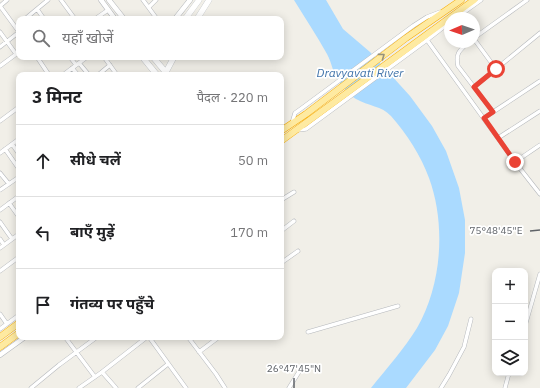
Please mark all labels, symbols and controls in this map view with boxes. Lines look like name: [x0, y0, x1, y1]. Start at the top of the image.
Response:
north arrow: [444, 12, 480, 48]
search box: [16, 16, 284, 60]
icon: search: [30, 27, 52, 49]
text: यहाँ खोजें: [62, 28, 113, 47]
one-way arrow: [377, 54, 384, 61]
route start: [487, 60, 505, 78]
water label: Dravyavati River: [317, 65, 404, 80]
text: 3 मिनट: [32, 86, 82, 108]
text: पैदल · 220 m: [197, 89, 268, 106]
icon: ahead: [32, 150, 54, 172]
text: सीधे चलें: [70, 150, 121, 169]
text: 50 m: [238, 152, 268, 169]
route end: [506, 153, 524, 171]
icon: left: [32, 222, 54, 244]
text: बाएँ मुड़ें: [70, 222, 115, 241]
text: 170 m: [230, 224, 268, 241]
text: 75°48'45"E: [469, 224, 523, 237]
map controls: [492, 268, 528, 376]
button: +: [492, 268, 528, 304]
icon: arrive: [32, 294, 54, 316]
text: गंतव्य पर पहुँचे: [70, 294, 154, 313]
button: −: [492, 304, 528, 340]
button: layers: [492, 340, 528, 376]
text: 26°47'45"N: [267, 362, 321, 375]

